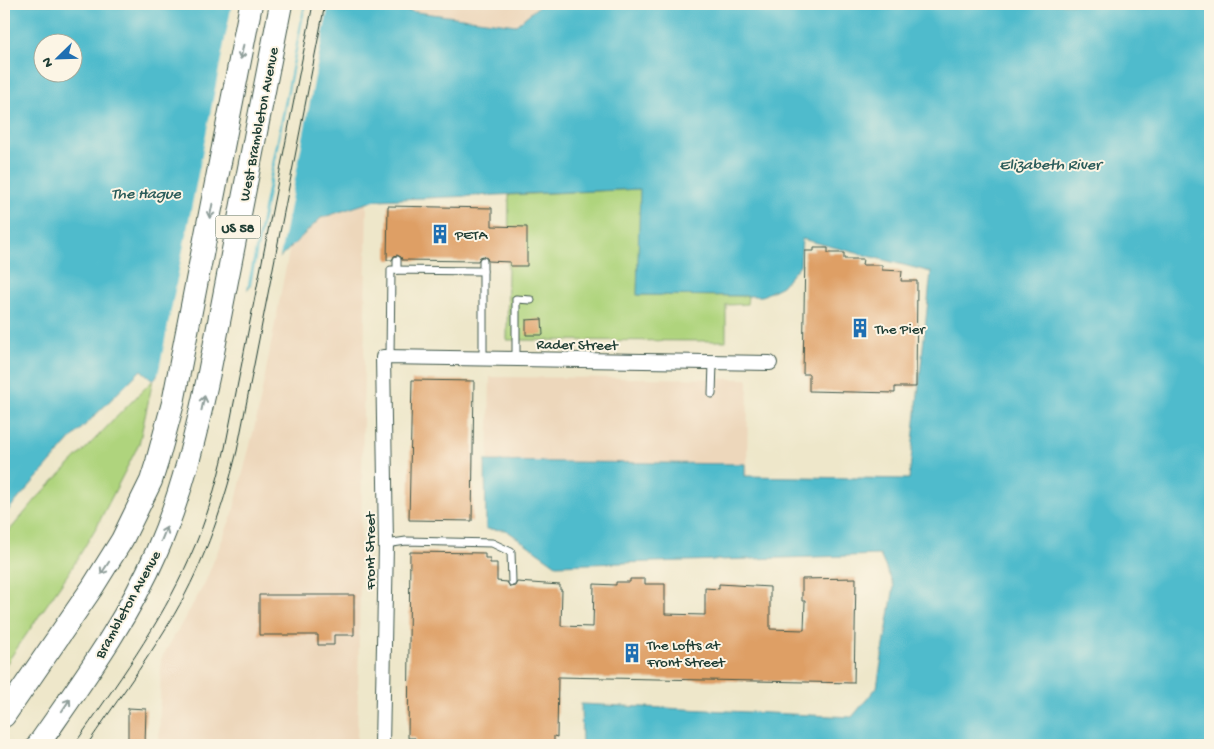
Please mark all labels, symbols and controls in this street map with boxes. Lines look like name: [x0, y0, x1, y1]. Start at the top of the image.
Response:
north arrow: [32, 32, 82, 82]
one-way arrow: [236, 43, 246, 59]
street label: West Brambleton Avenue: [236, 46, 284, 203]
text: N: [39, 55, 58, 70]
water label: Elizabeth River: [999, 157, 1104, 176]
water label: The Hague: [111, 186, 182, 205]
one-way arrow: [205, 203, 215, 219]
road number: US 58: [216, 216, 260, 238]
building icon: PETA: [429, 223, 451, 245]
place label: PETA: [454, 227, 488, 245]
building icon: The Pier: [849, 317, 871, 339]
place label: The Pier: [874, 321, 926, 339]
street label: Rader Street: [536, 336, 620, 356]
one-way arrow: [199, 395, 208, 411]
street label: Front Street: [362, 510, 380, 591]
one-way arrow: [160, 527, 170, 542]
street label: Brambleton Avenue: [91, 548, 166, 663]
one-way arrow: [100, 561, 110, 575]
place label: The Lofts at Front Street: [646, 637, 726, 672]
building icon: The Lofts at Front Street: [621, 642, 643, 664]
one-way arrow: [61, 698, 71, 712]

